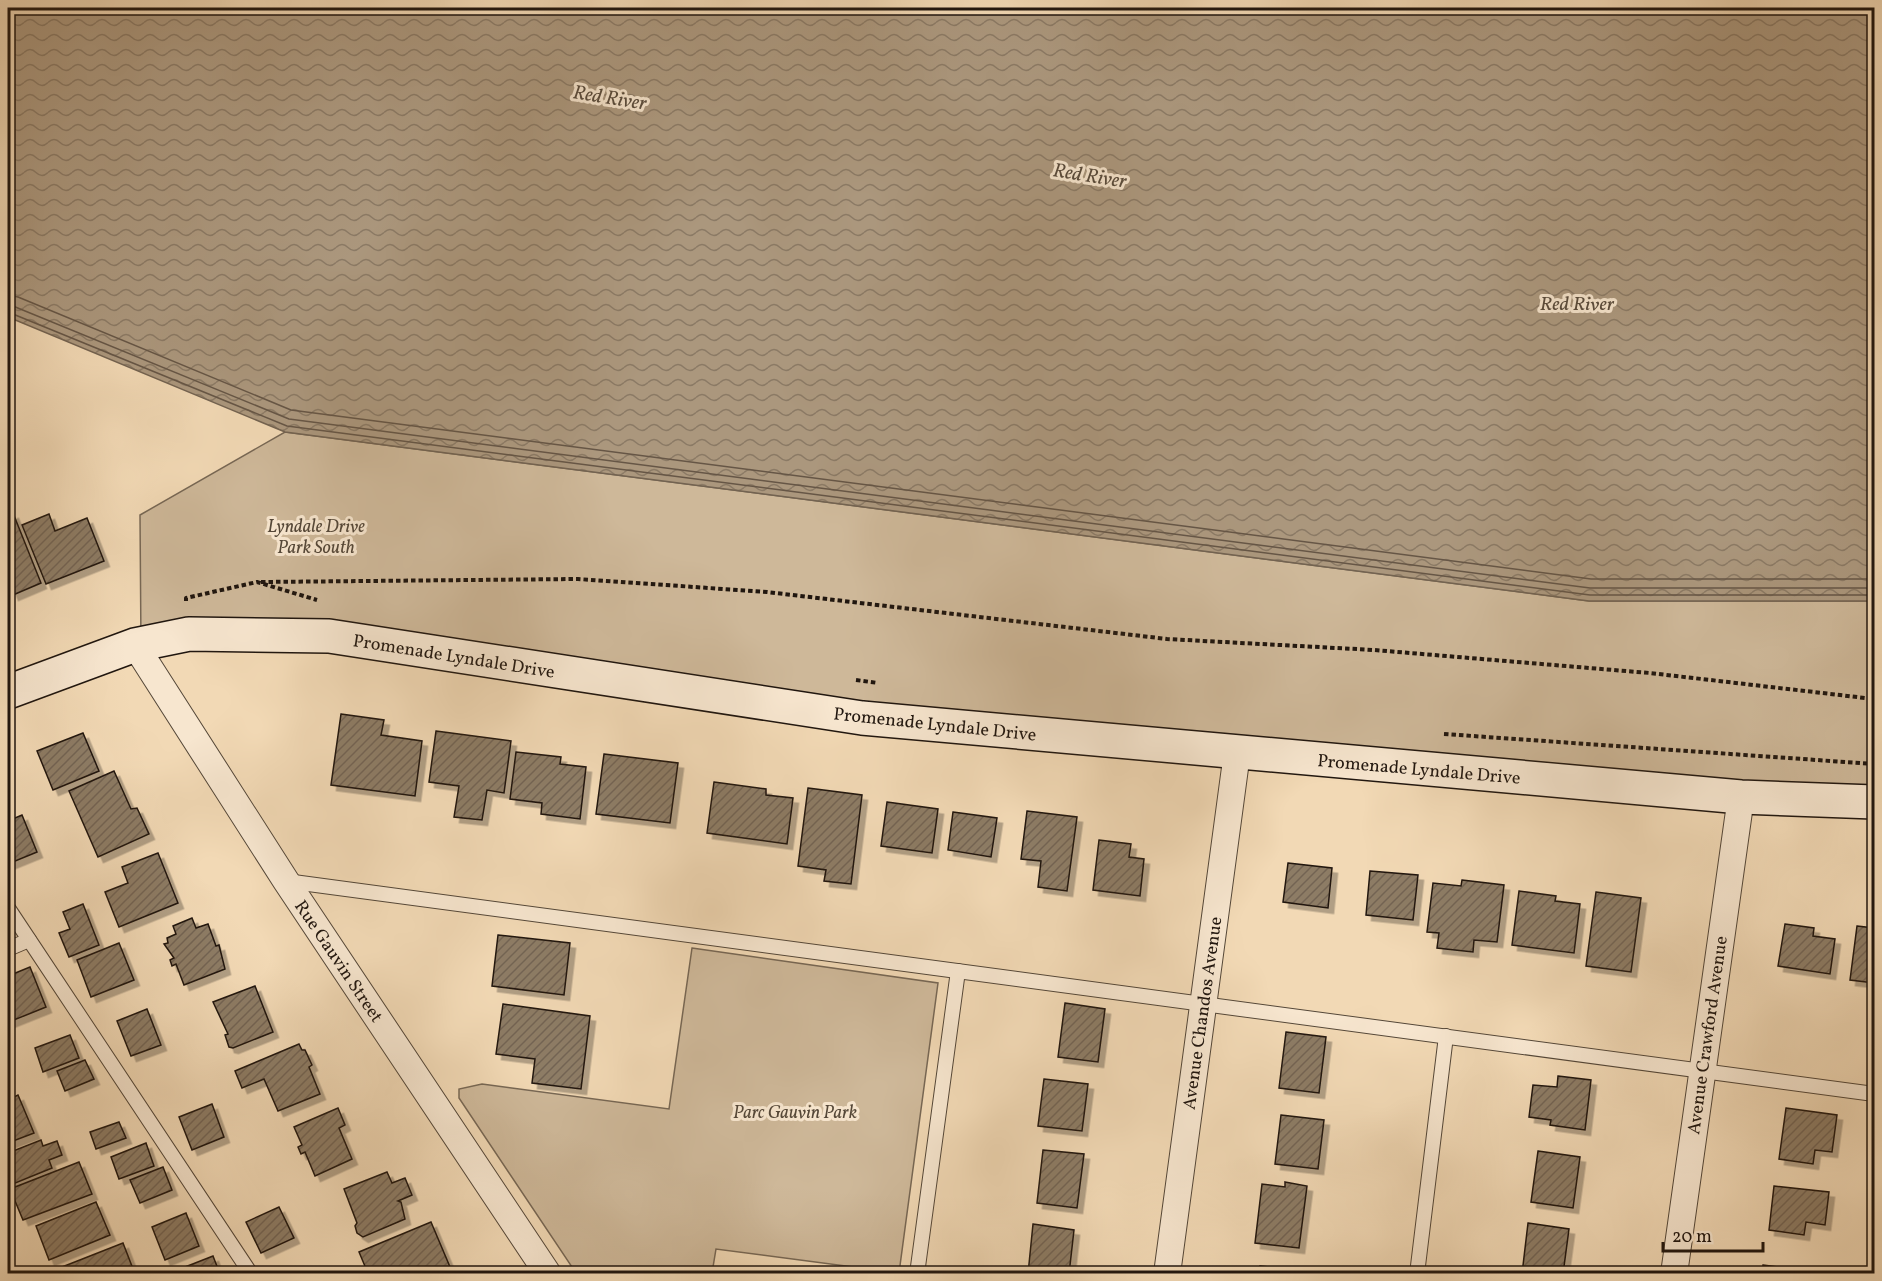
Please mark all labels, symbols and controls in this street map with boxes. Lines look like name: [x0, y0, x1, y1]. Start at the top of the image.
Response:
water label: Red River: [571, 79, 649, 119]
water label: Red River: [1051, 157, 1129, 197]
water label: Red River: [1540, 291, 1615, 319]
park label: Lyndale Drive Park South: [267, 515, 365, 561]
street label: Promenade Lyndale Drive: [351, 629, 556, 686]
street label: Promenade Lyndale Drive: [832, 702, 1038, 749]
street label: Promenade Lyndale Drive: [1316, 749, 1522, 792]
street label: Rue Gauvin Street: [287, 896, 388, 1028]
street label: Avenue Chandos Avenue: [1178, 915, 1229, 1111]
street label: Avenue Crawford Avenue: [1682, 934, 1735, 1136]
park label: Parc Gauvin Park: [733, 1101, 857, 1126]
scale bar: [1663, 1215, 1764, 1253]
text: 20 m: [1672, 1225, 1712, 1250]

